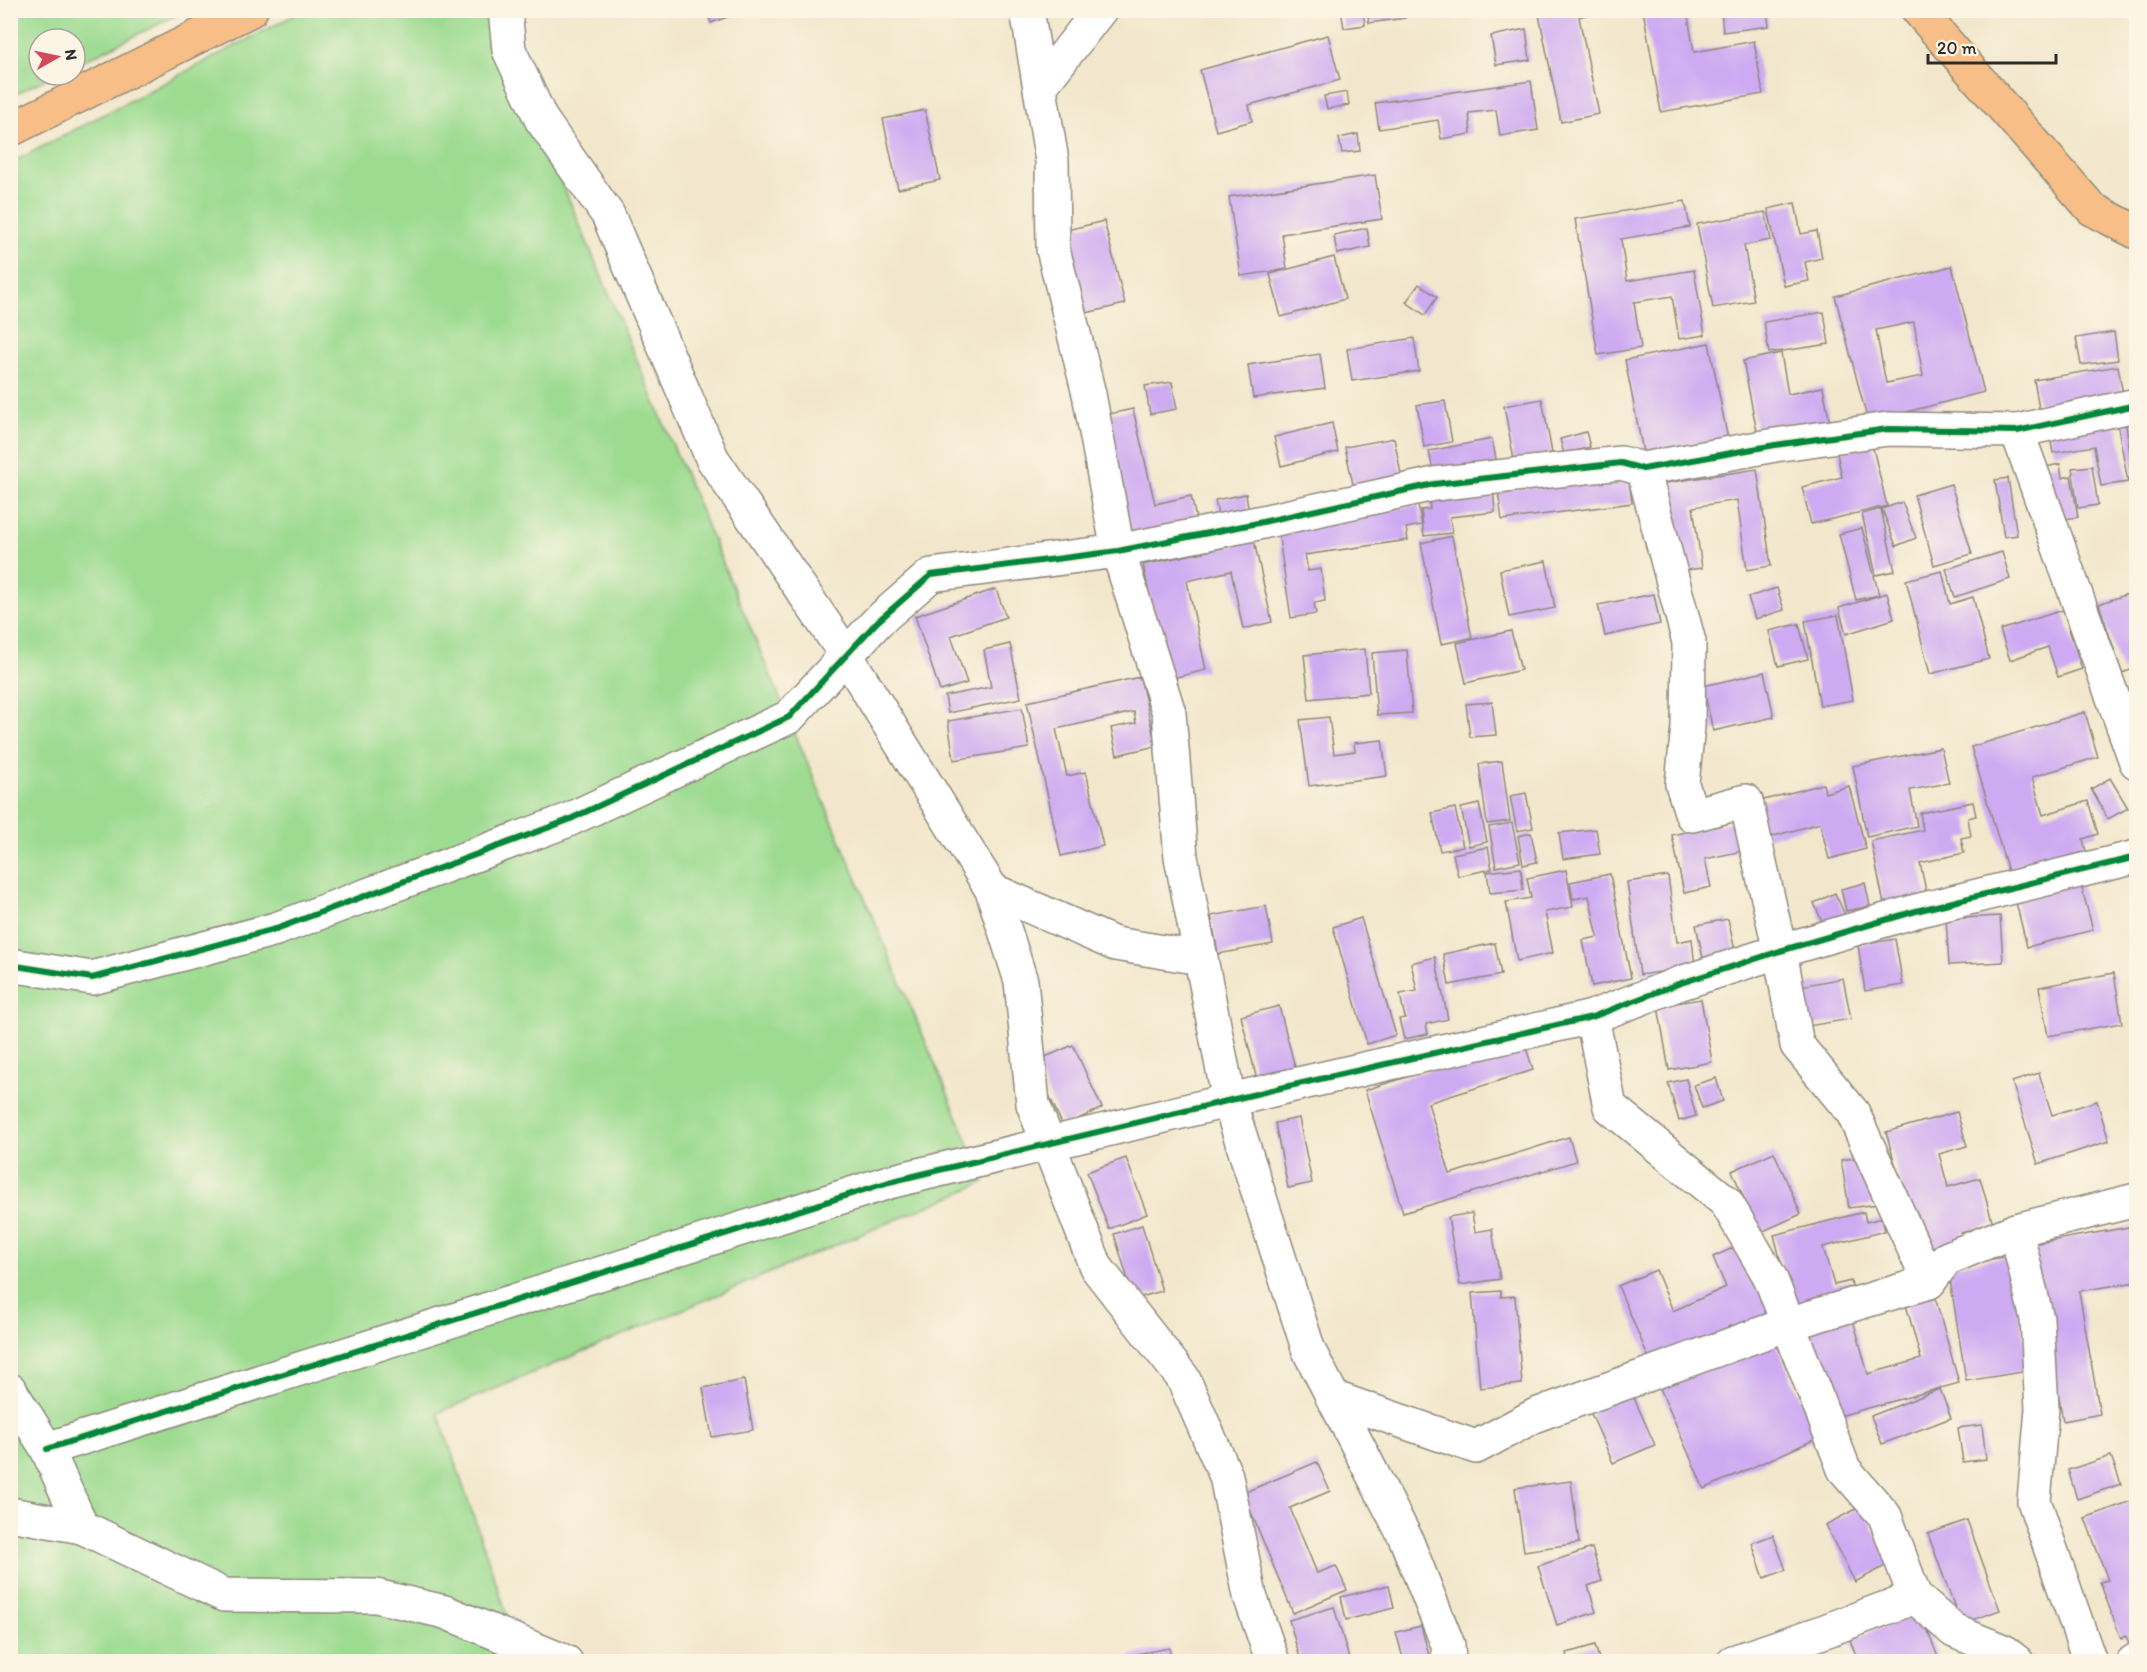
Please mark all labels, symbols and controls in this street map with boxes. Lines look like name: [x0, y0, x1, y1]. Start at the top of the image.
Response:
north arrow: [27, 27, 87, 87]
scale bar: [1928, 27, 2056, 65]
text: 20 m: [1937, 37, 1977, 59]
text: N: [61, 48, 82, 62]

